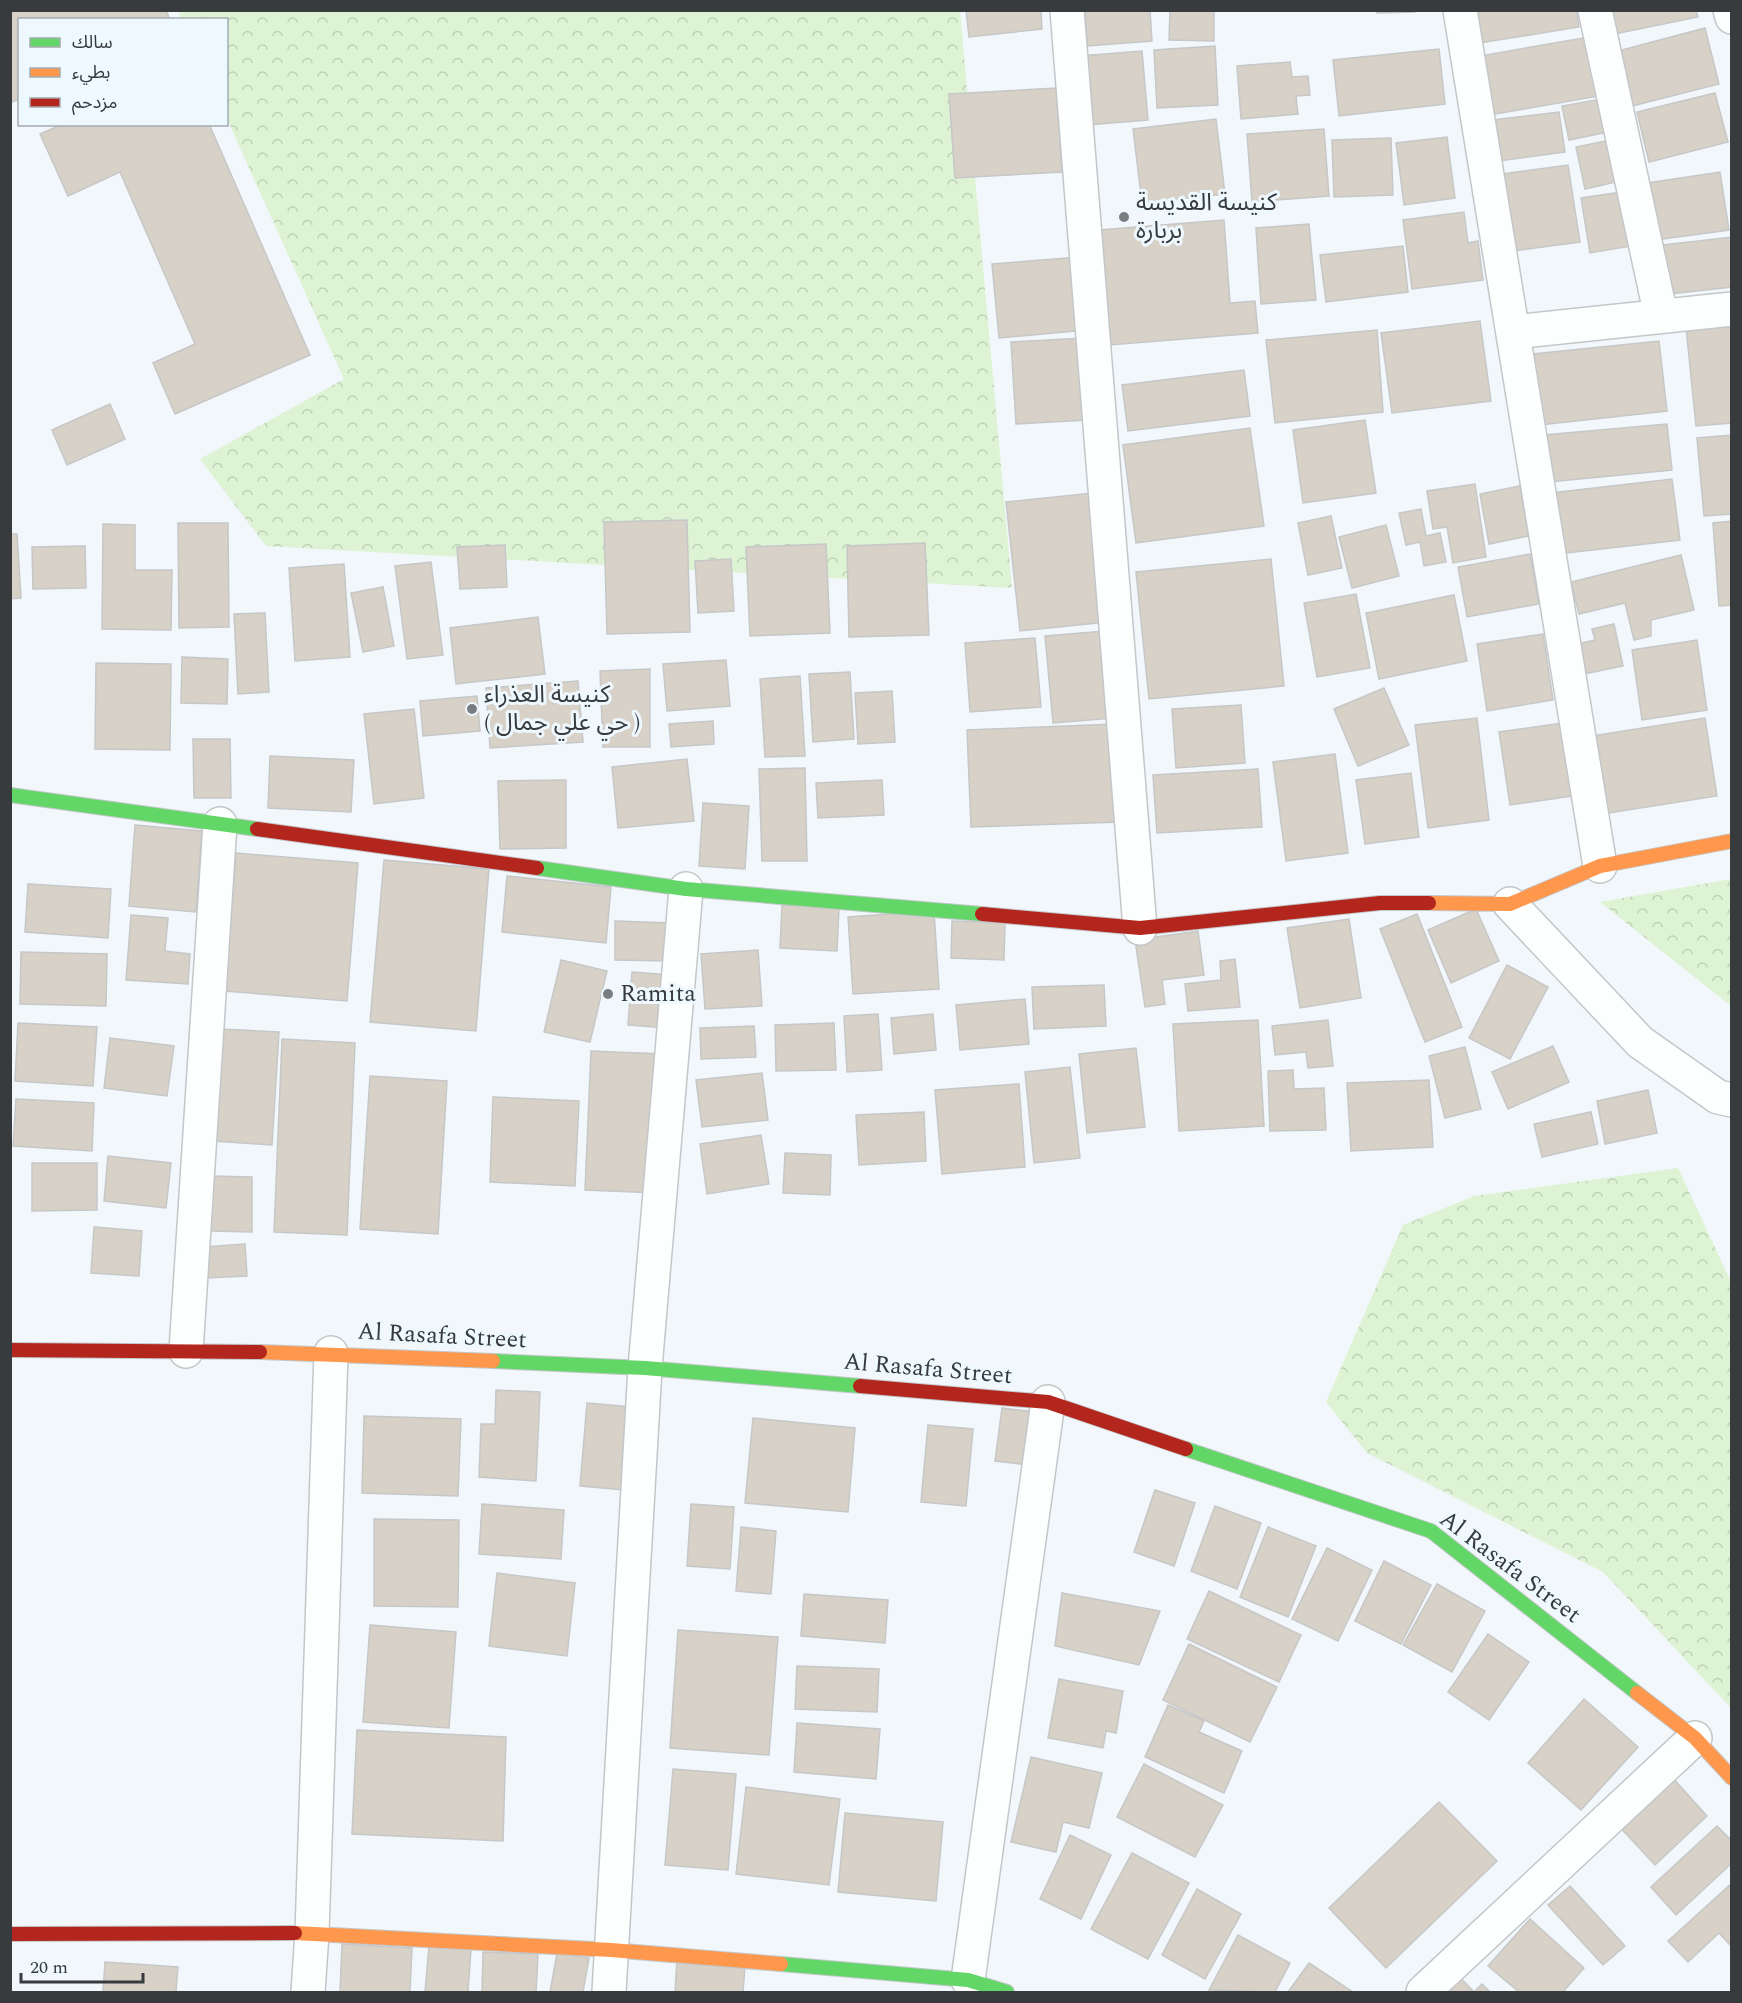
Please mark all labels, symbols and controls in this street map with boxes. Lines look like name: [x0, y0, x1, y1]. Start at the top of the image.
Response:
legend: [18, 18, 228, 126]
text: سالك: [72, 29, 113, 56]
text: بطيء: [72, 59, 110, 86]
text: مزدحم: [72, 89, 117, 116]
place label: كنيسة القديسة بربارة: [1136, 185, 1278, 249]
marker: كنيسة القديسة بربارة: [1117, 210, 1131, 224]
place label: كنيسة العذراء ( حي علي جمال ): [484, 677, 640, 741]
marker: كنيسة العذراء ( حي علي جمال ): [465, 702, 479, 716]
place label: Ramita: [620, 976, 696, 1012]
marker: Ramita: [601, 987, 615, 1001]
street label: Al Rasafa Street: [356, 1314, 528, 1358]
street label: Al Rasafa Street: [842, 1344, 1014, 1394]
street label: Al Rasafa Street: [1432, 1502, 1588, 1632]
scale bar: [21, 1946, 142, 1984]
text: 20 m: [30, 1954, 68, 1981]

